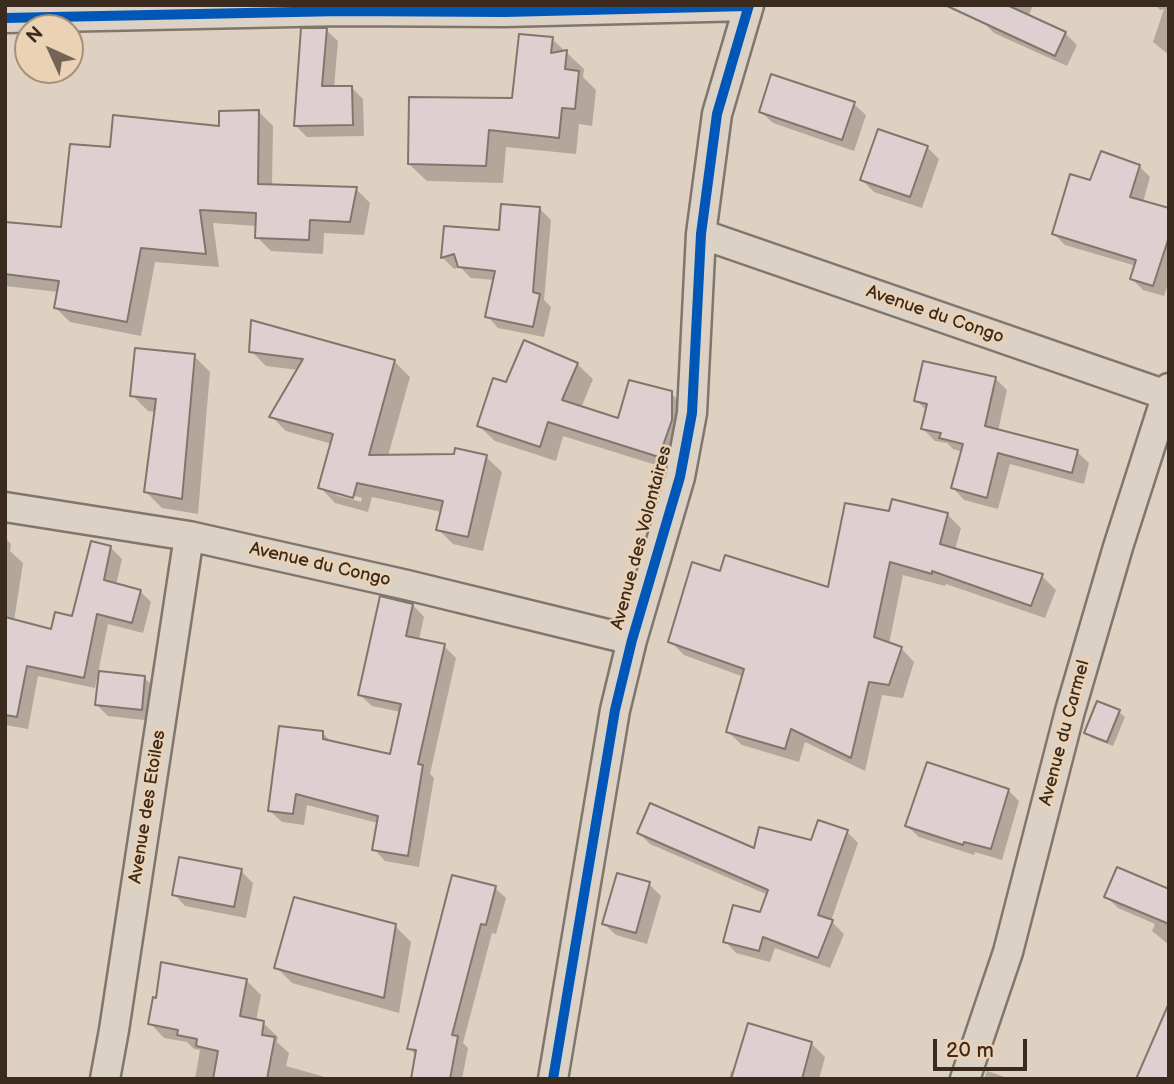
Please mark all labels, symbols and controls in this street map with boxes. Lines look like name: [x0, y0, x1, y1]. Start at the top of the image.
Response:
north arrow: [14, 14, 84, 84]
text: N: [22, 22, 48, 48]
street label: Avenue du Congo: [863, 281, 1007, 349]
street label: Avenue des Volontaires: [607, 444, 677, 632]
street label: Avenue du Congo: [247, 538, 393, 592]
street label: Avenue du Carmel: [1035, 658, 1095, 808]
street label: Avenue des Etoiles: [125, 729, 171, 885]
scale bar: [936, 1024, 1030, 1068]
text: 20 m: [946, 1038, 994, 1063]

